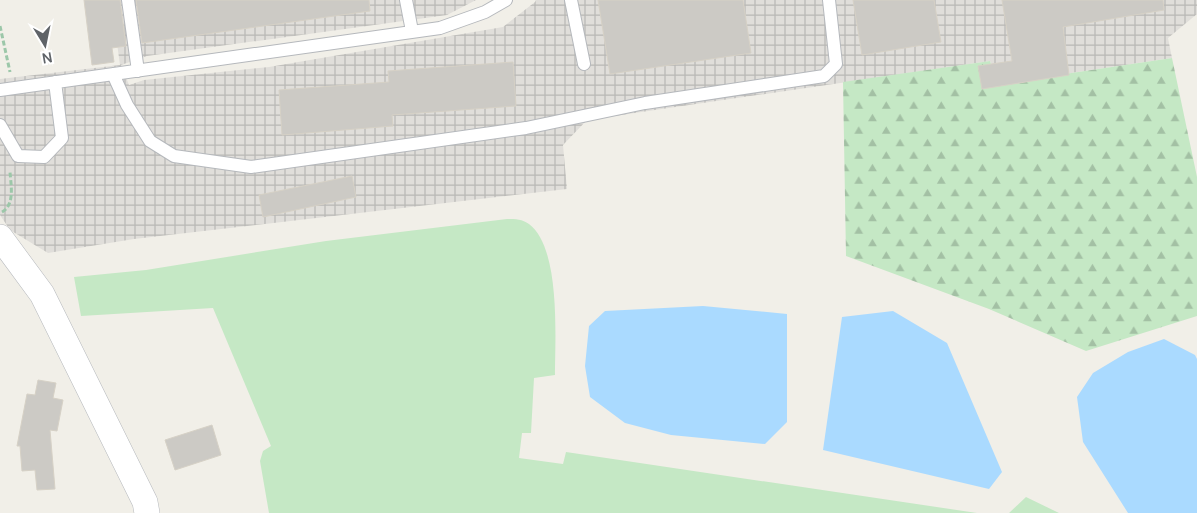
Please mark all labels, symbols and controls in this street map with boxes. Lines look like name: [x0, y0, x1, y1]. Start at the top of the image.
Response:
north arrow: [20, 20, 70, 70]
text: N: [41, 48, 54, 69]

